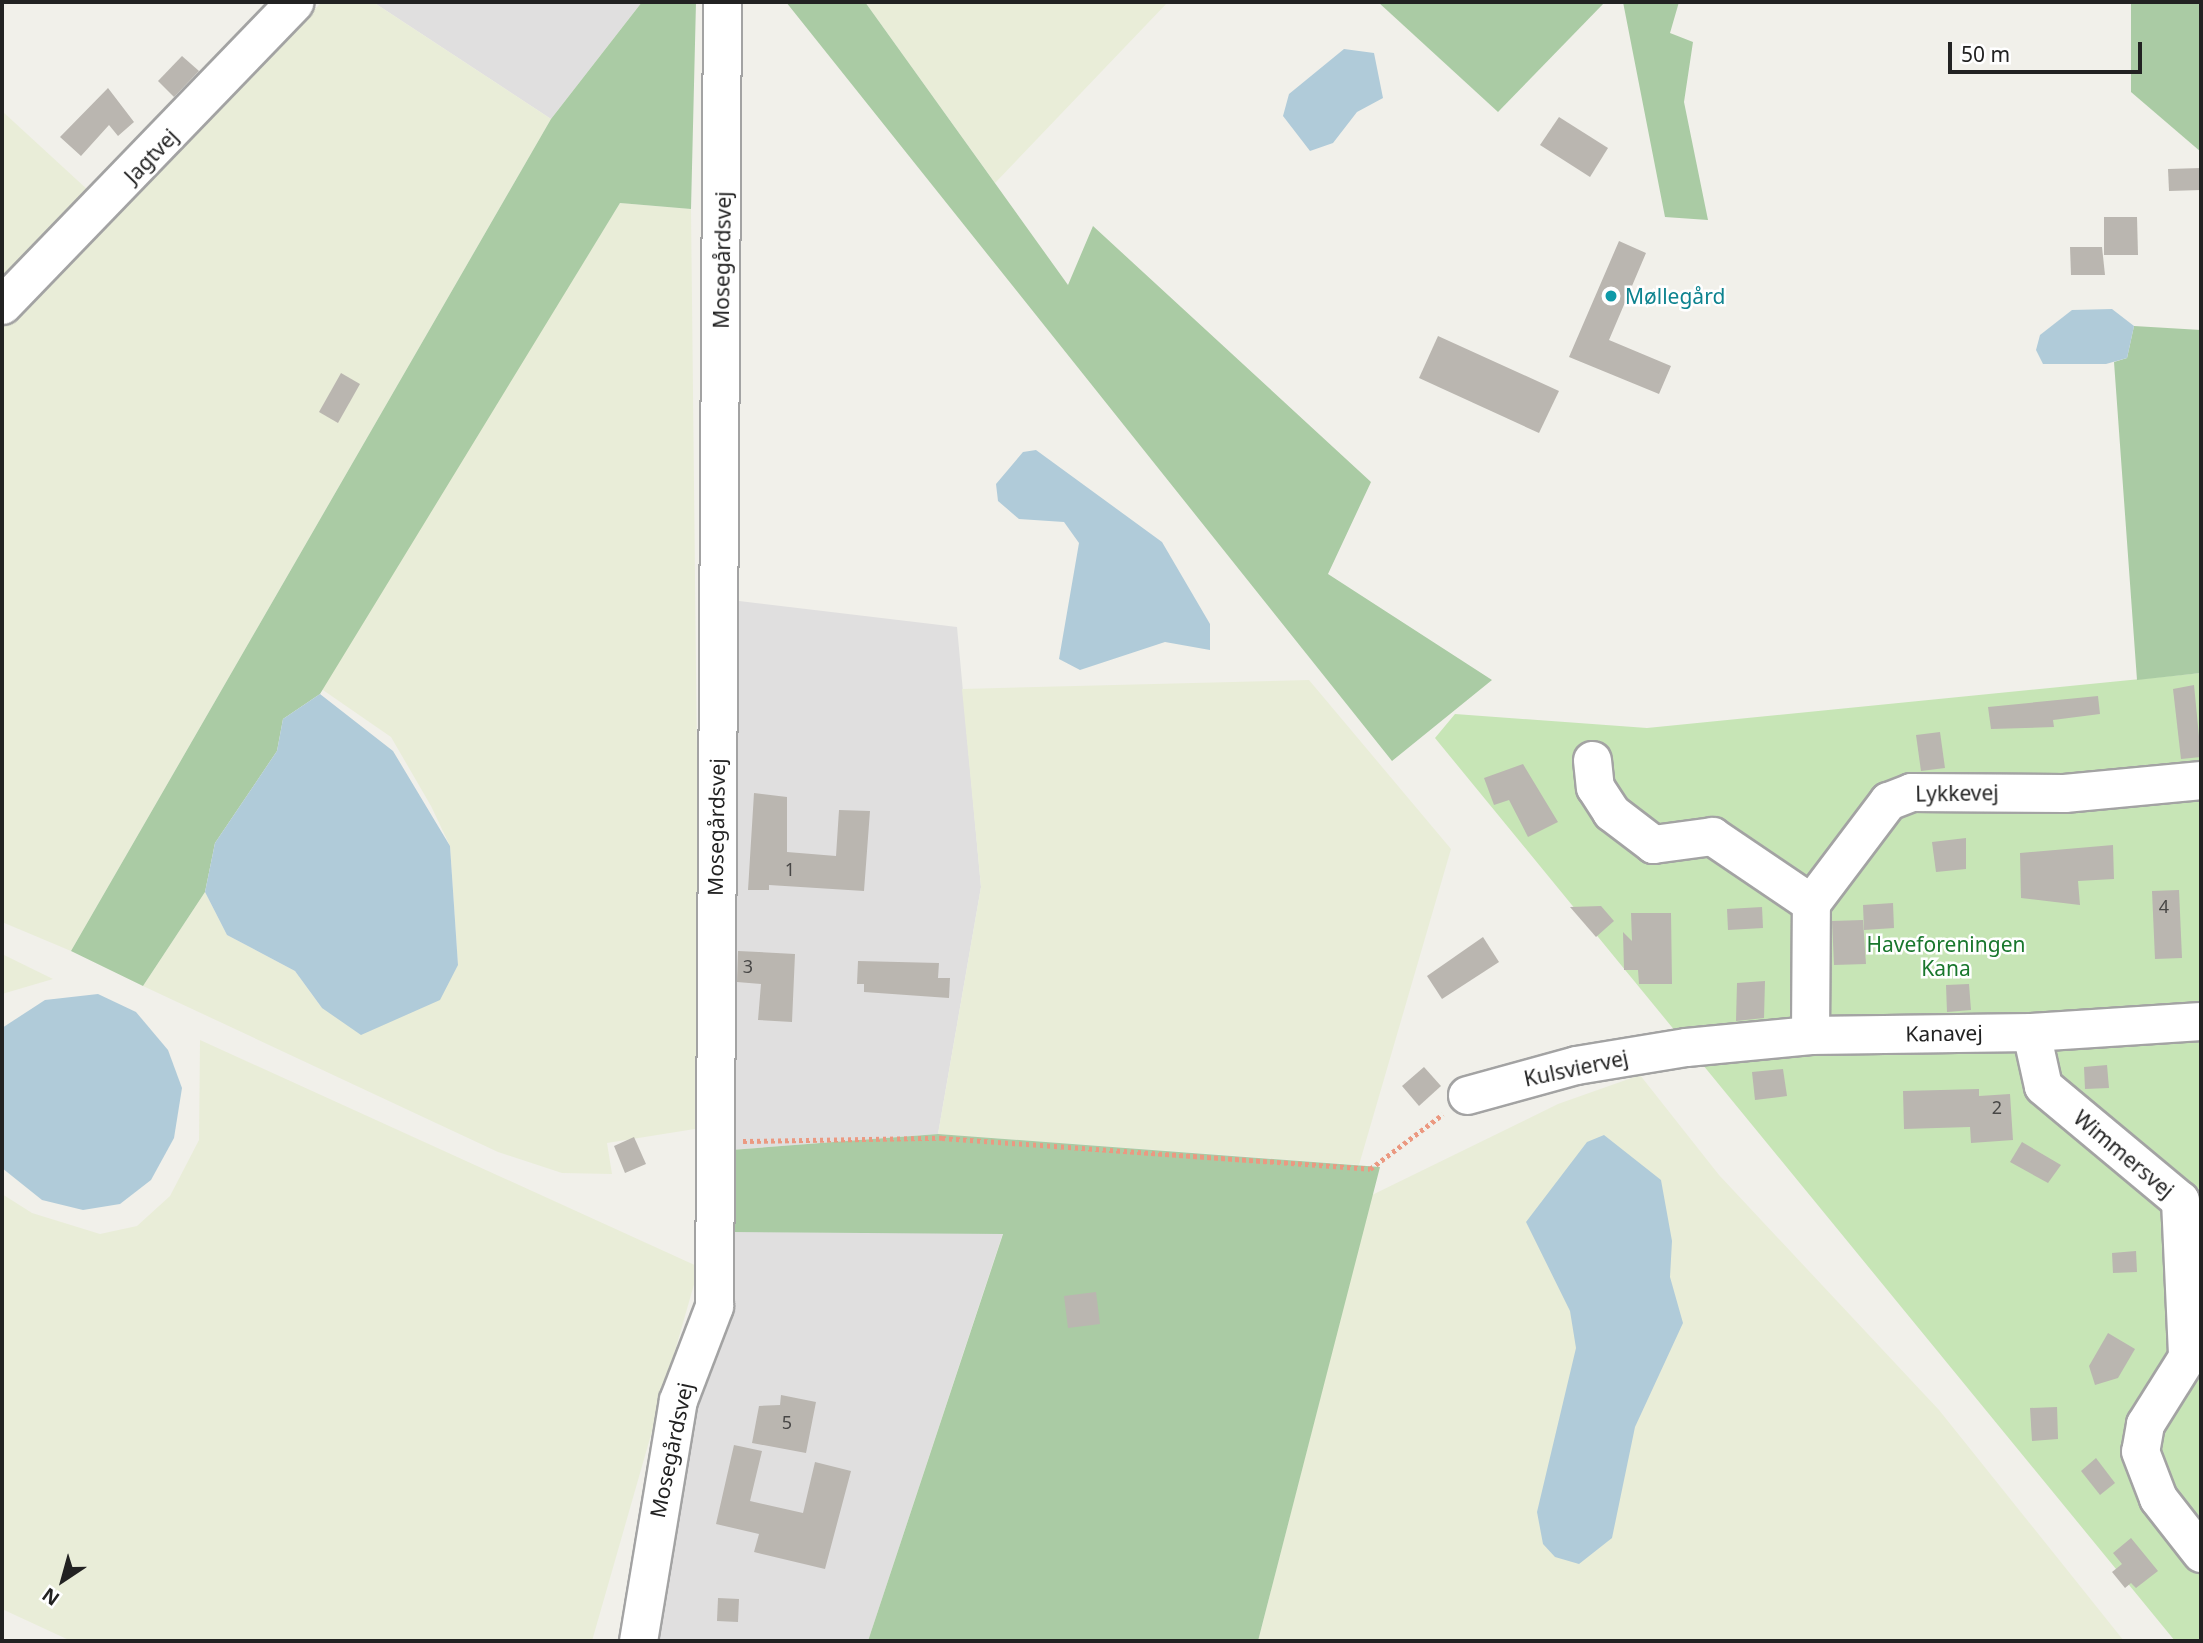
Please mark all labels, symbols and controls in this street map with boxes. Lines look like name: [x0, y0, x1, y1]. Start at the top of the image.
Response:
scale bar: [1951, 28, 2145, 72]
text: 50 m: [1961, 40, 2010, 68]
street label: Jagtvej: [119, 124, 183, 188]
street label: Mosegårdsvej: [708, 191, 736, 329]
place label: Møllegård: [1625, 283, 1725, 309]
marker: Møllegård: [1603, 288, 1619, 304]
street label: Mosegårdsvej: [702, 758, 730, 896]
street label: Lykkevej: [1915, 780, 1999, 806]
house number: 1: [785, 858, 795, 880]
house number: 4: [2159, 895, 2169, 917]
park label: Haveforeningen Kana: [1867, 931, 2025, 981]
house number: 3: [743, 955, 753, 977]
street label: Kanavej: [1905, 1020, 1983, 1046]
street label: Kulsviervej: [1522, 1045, 1630, 1091]
house number: 2: [1992, 1096, 2002, 1118]
street label: Wimmersvej: [2069, 1105, 2179, 1203]
street label: Mosegårdsvej: [644, 1380, 698, 1520]
house number: 5: [782, 1411, 792, 1433]
north arrow: [28, 1545, 98, 1615]
text: N: [37, 1582, 65, 1612]

